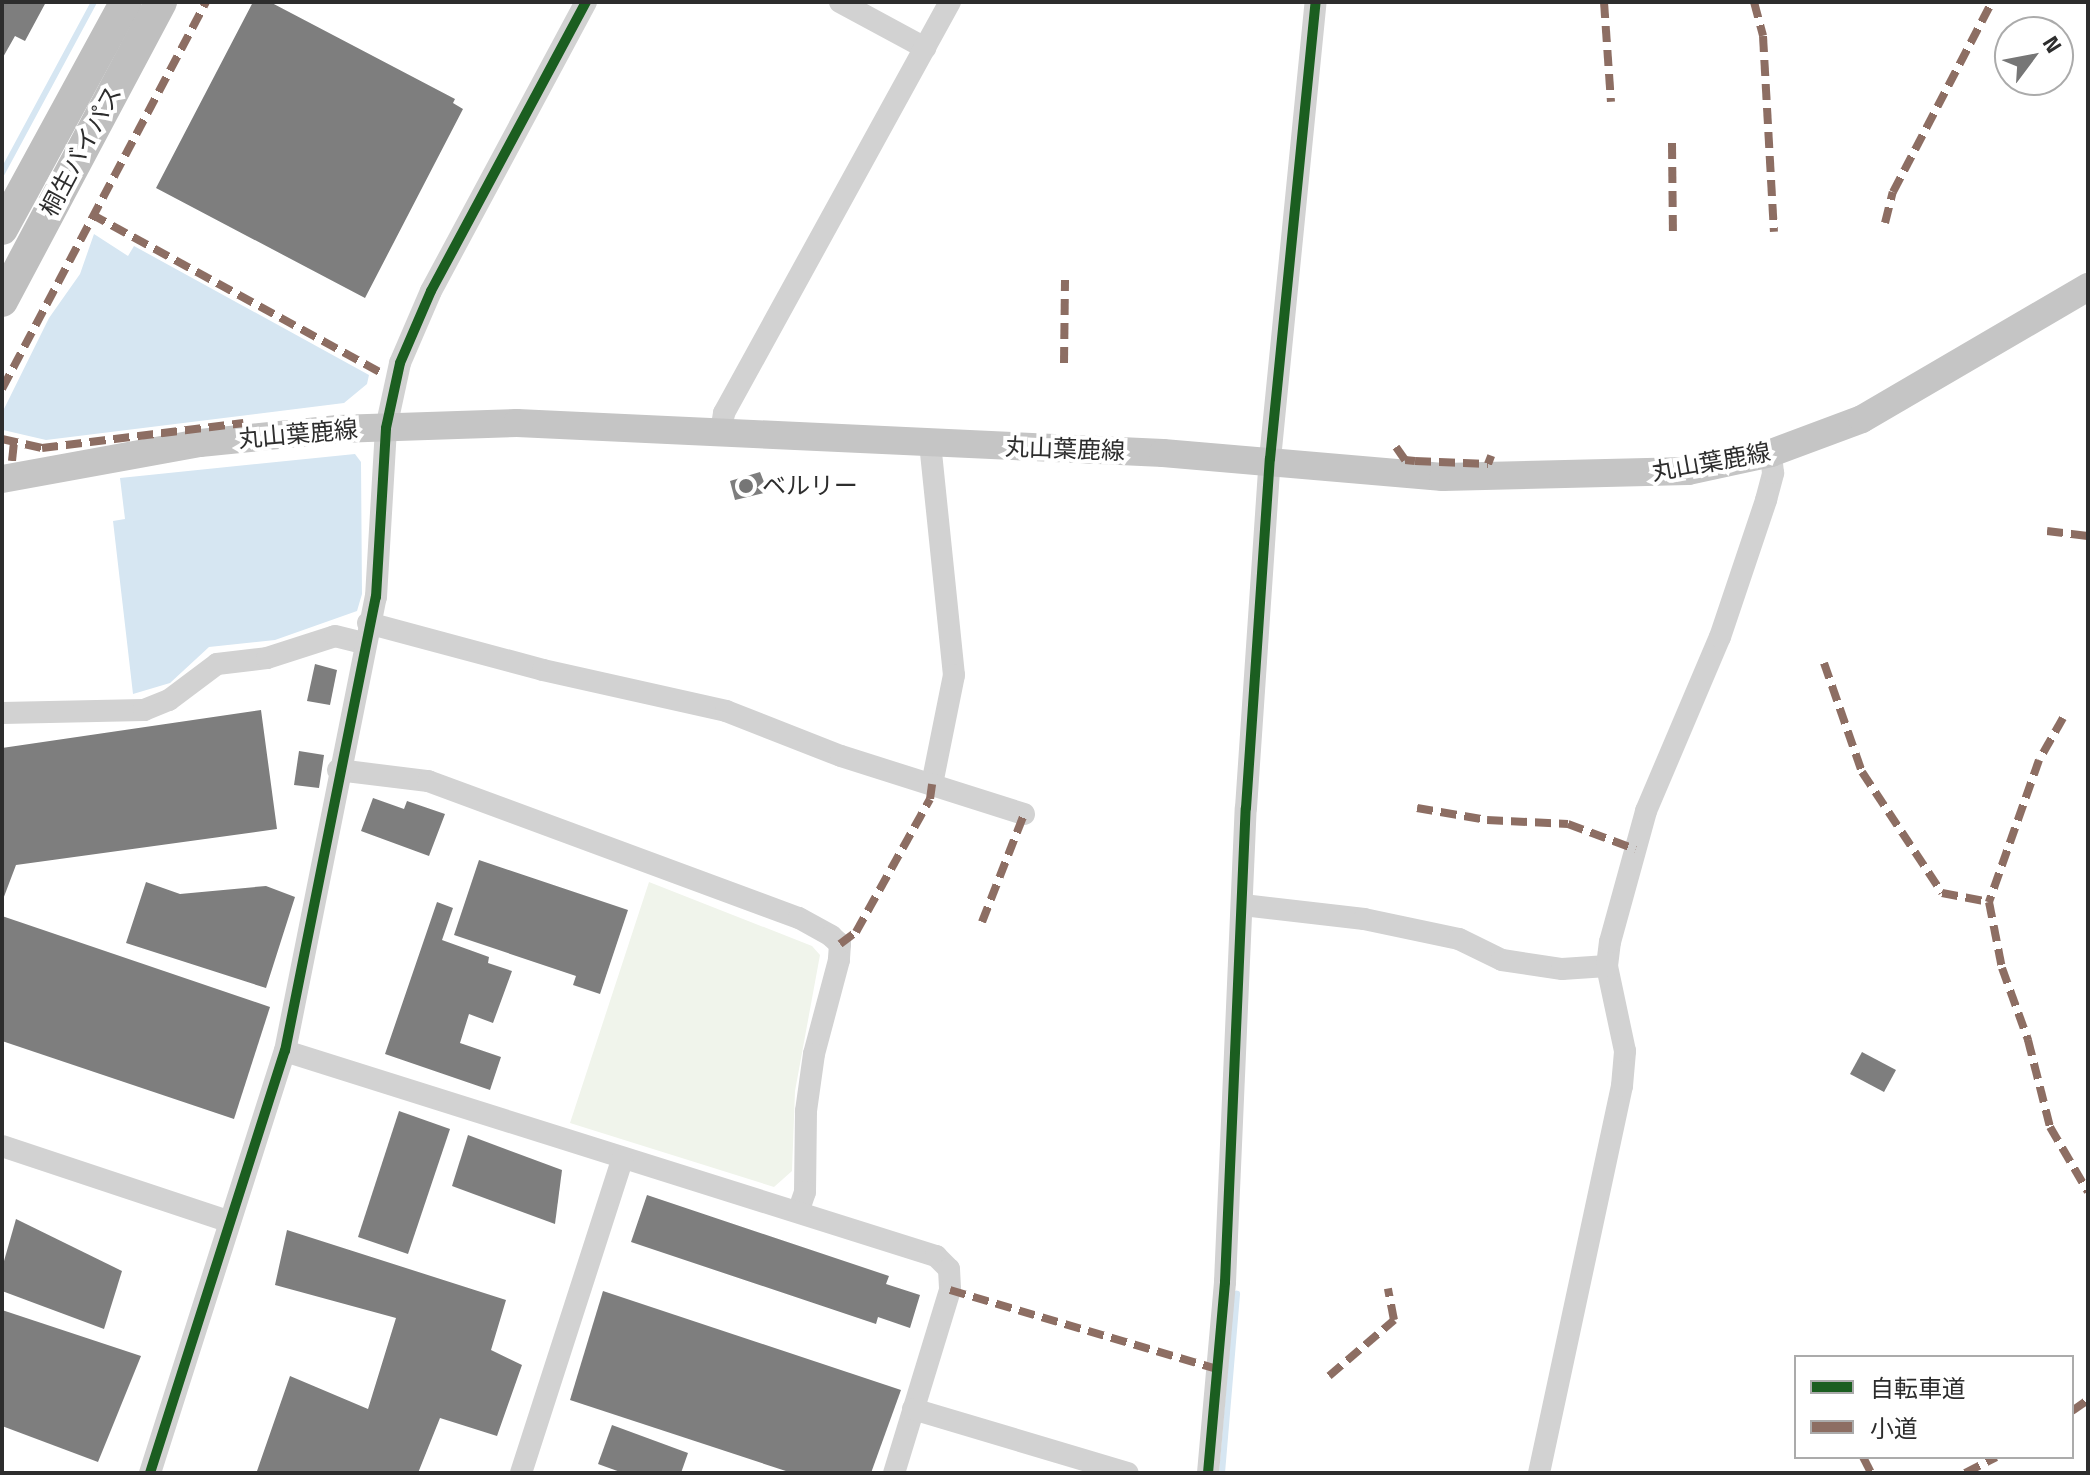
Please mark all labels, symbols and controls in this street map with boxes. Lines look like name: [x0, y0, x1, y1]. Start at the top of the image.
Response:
north arrow: [1994, 16, 2074, 96]
text: N: [2034, 29, 2071, 60]
street label: 桐生バイパス: [34, 81, 128, 221]
street label: 丸山葉鹿線: [237, 414, 359, 454]
street label: 丸山葉鹿線: [1005, 433, 1125, 465]
street label: 丸山葉鹿線: [1649, 437, 1773, 487]
place label: ベルリー: [762, 472, 858, 500]
marker: ベルリー: [737, 477, 755, 495]
legend: [1794, 1355, 2074, 1459]
text: 自転車道: [1870, 1370, 1966, 1406]
text: 小道: [1870, 1410, 1918, 1446]

